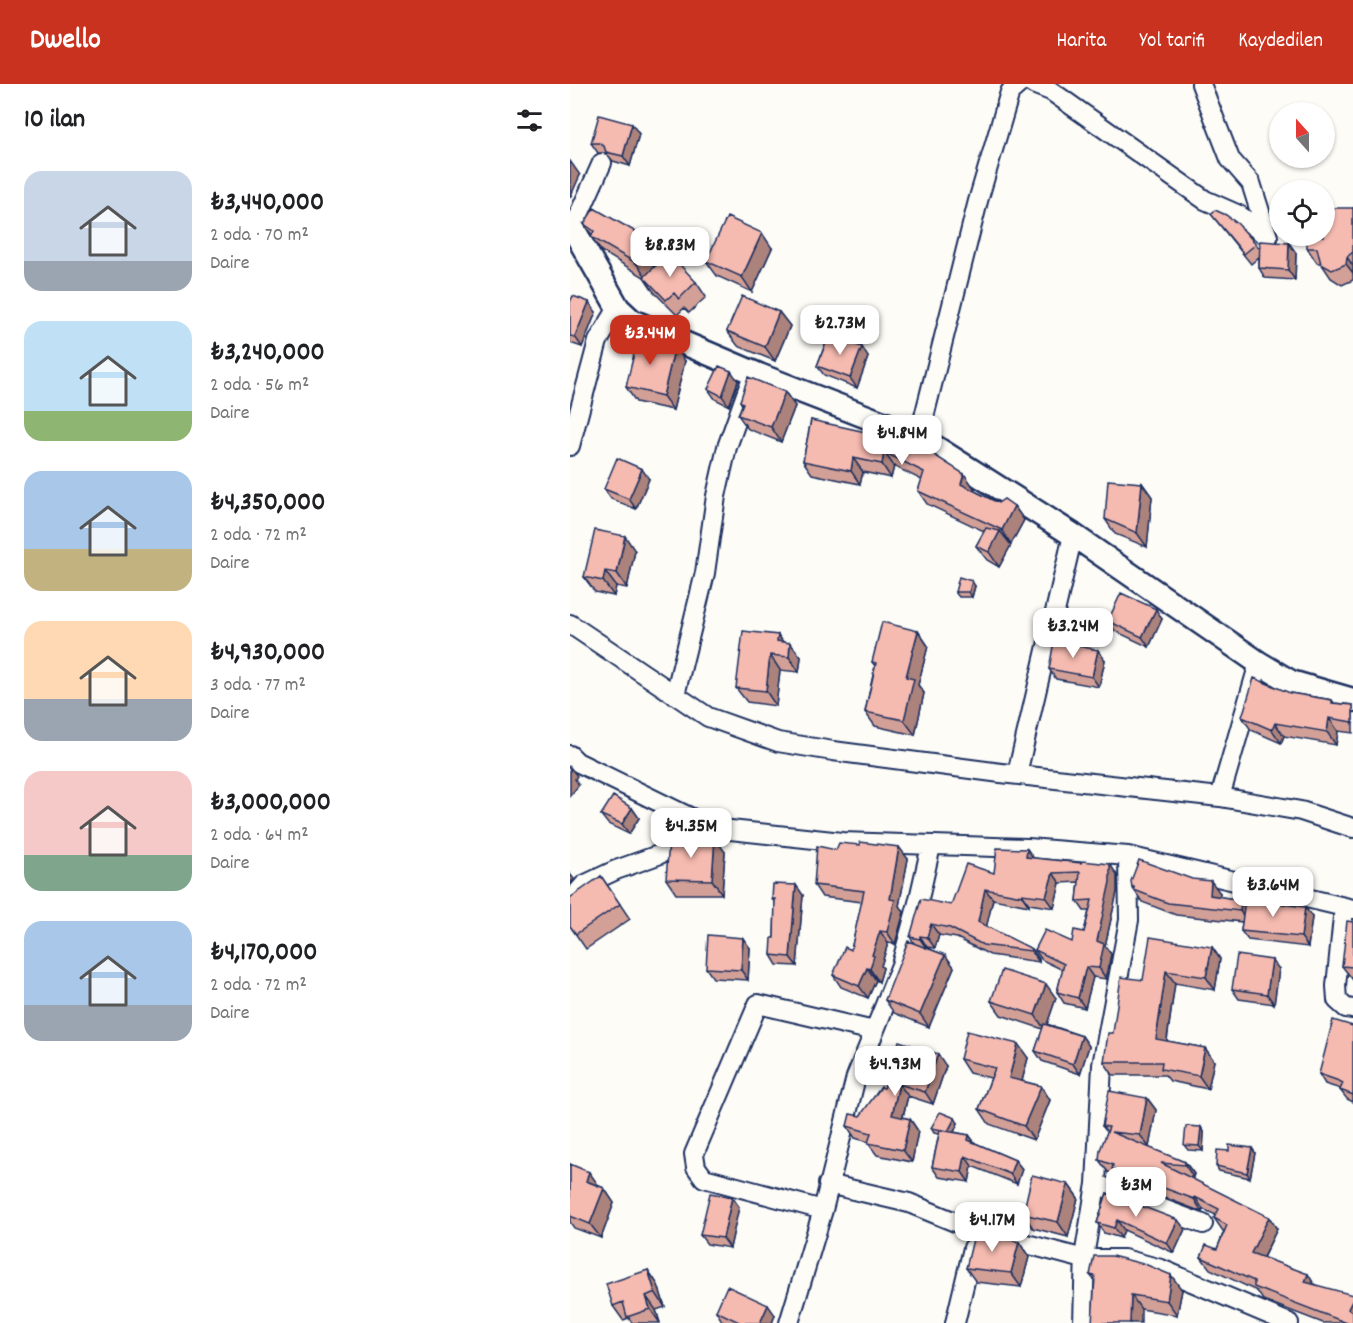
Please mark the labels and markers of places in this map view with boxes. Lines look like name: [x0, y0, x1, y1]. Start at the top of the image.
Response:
pin: ₺8.83M: [621, 227, 719, 278]
pin: ₺2.73M: [791, 305, 889, 356]
pin: ₺3.44M: [601, 315, 699, 366]
pin: ₺4.84M: [853, 415, 951, 466]
pin: ₺3.24M: [1024, 608, 1122, 659]
pin: ₺4.35M: [642, 808, 740, 859]
pin: ₺3.64M: [1224, 867, 1322, 918]
pin: ₺4.93M: [846, 1046, 944, 1097]
pin: ₺3M: [1107, 1167, 1165, 1218]
pin: ₺4.17M: [943, 1202, 1041, 1253]

